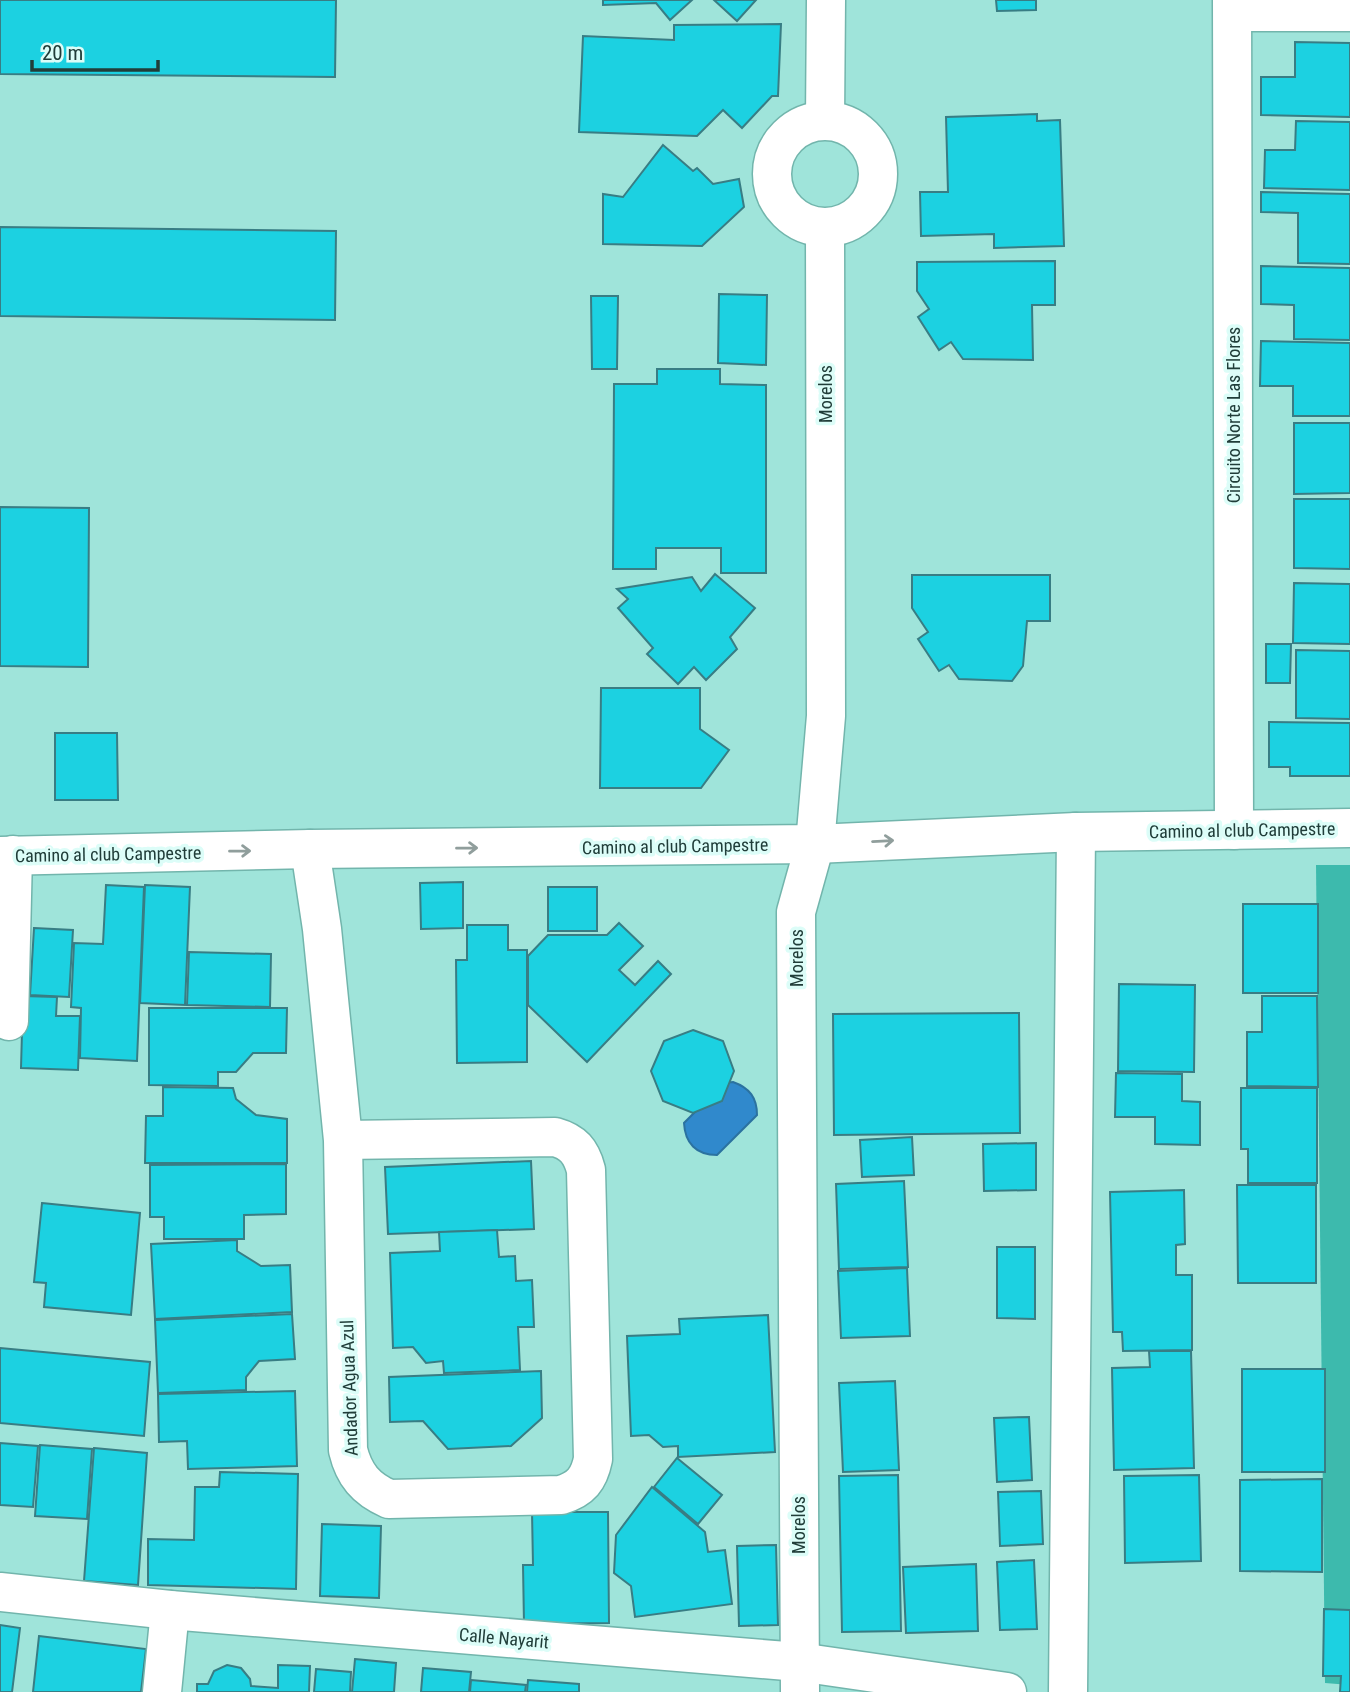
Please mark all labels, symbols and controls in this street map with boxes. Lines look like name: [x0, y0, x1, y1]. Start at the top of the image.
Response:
scale bar: [32, 28, 158, 72]
text: 20 m: [42, 41, 83, 65]
street label: Circuito Norte Las Flores: [1223, 327, 1244, 503]
street label: Morelos: [815, 365, 836, 423]
street label: Camino al club Campestre: [1149, 818, 1335, 842]
street label: Camino al club Campestre: [582, 834, 768, 858]
one-way arrow: [871, 835, 894, 848]
one-way arrow: [455, 841, 478, 855]
street label: Camino al club Campestre: [15, 842, 201, 866]
one-way arrow: [228, 844, 251, 858]
street label: Morelos: [786, 929, 807, 987]
street label: Andador Agua Azul: [336, 1320, 362, 1456]
street label: Morelos: [788, 1496, 809, 1554]
street label: Calle Nayarit: [458, 1624, 550, 1652]

